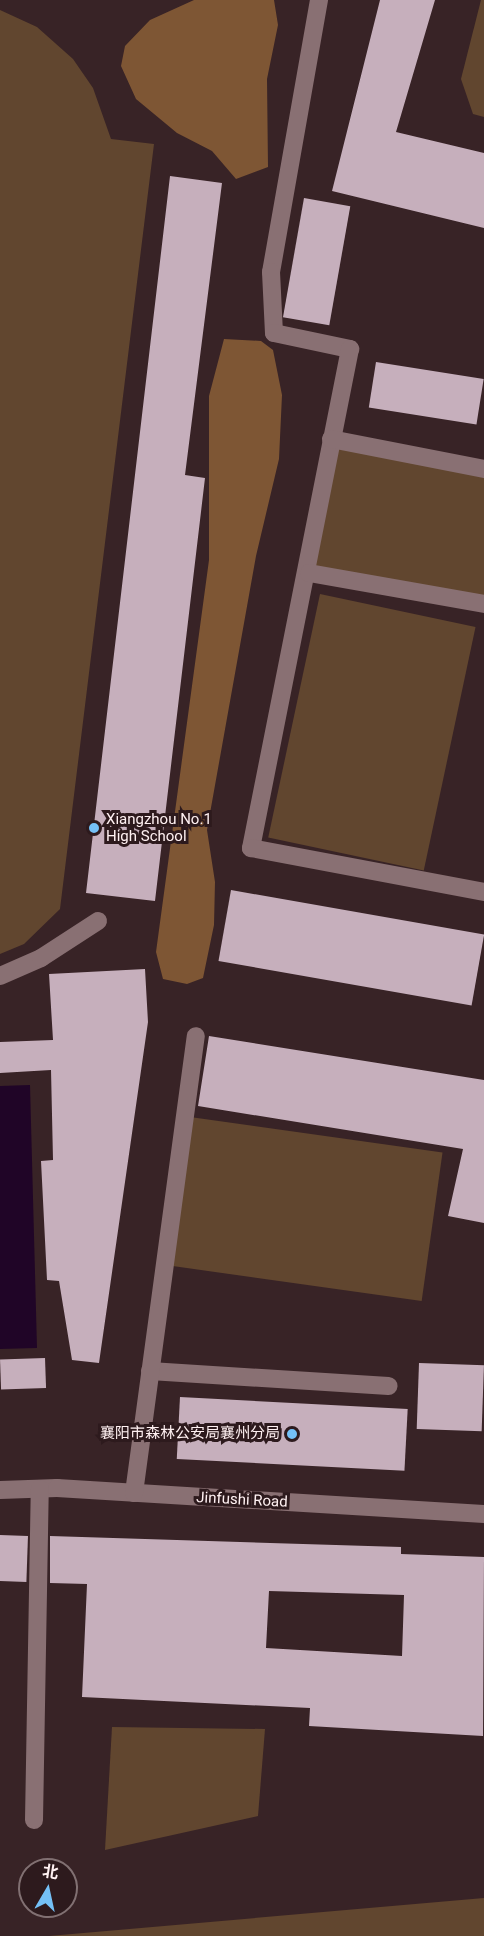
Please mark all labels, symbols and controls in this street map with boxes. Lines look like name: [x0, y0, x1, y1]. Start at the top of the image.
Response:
place label: Xiangzhou No.1 High School: [106, 810, 212, 845]
marker: Xiangzhou No.1 High School: [87, 821, 101, 835]
place label: 襄阳市森林公安局襄州分局: [100, 1425, 280, 1443]
marker: 襄阳市森林公安局襄州分局: [285, 1427, 299, 1441]
street label: Jinfushi Road: [196, 1489, 288, 1511]
north arrow: [18, 1858, 78, 1918]
text: 北: [41, 1861, 60, 1882]

